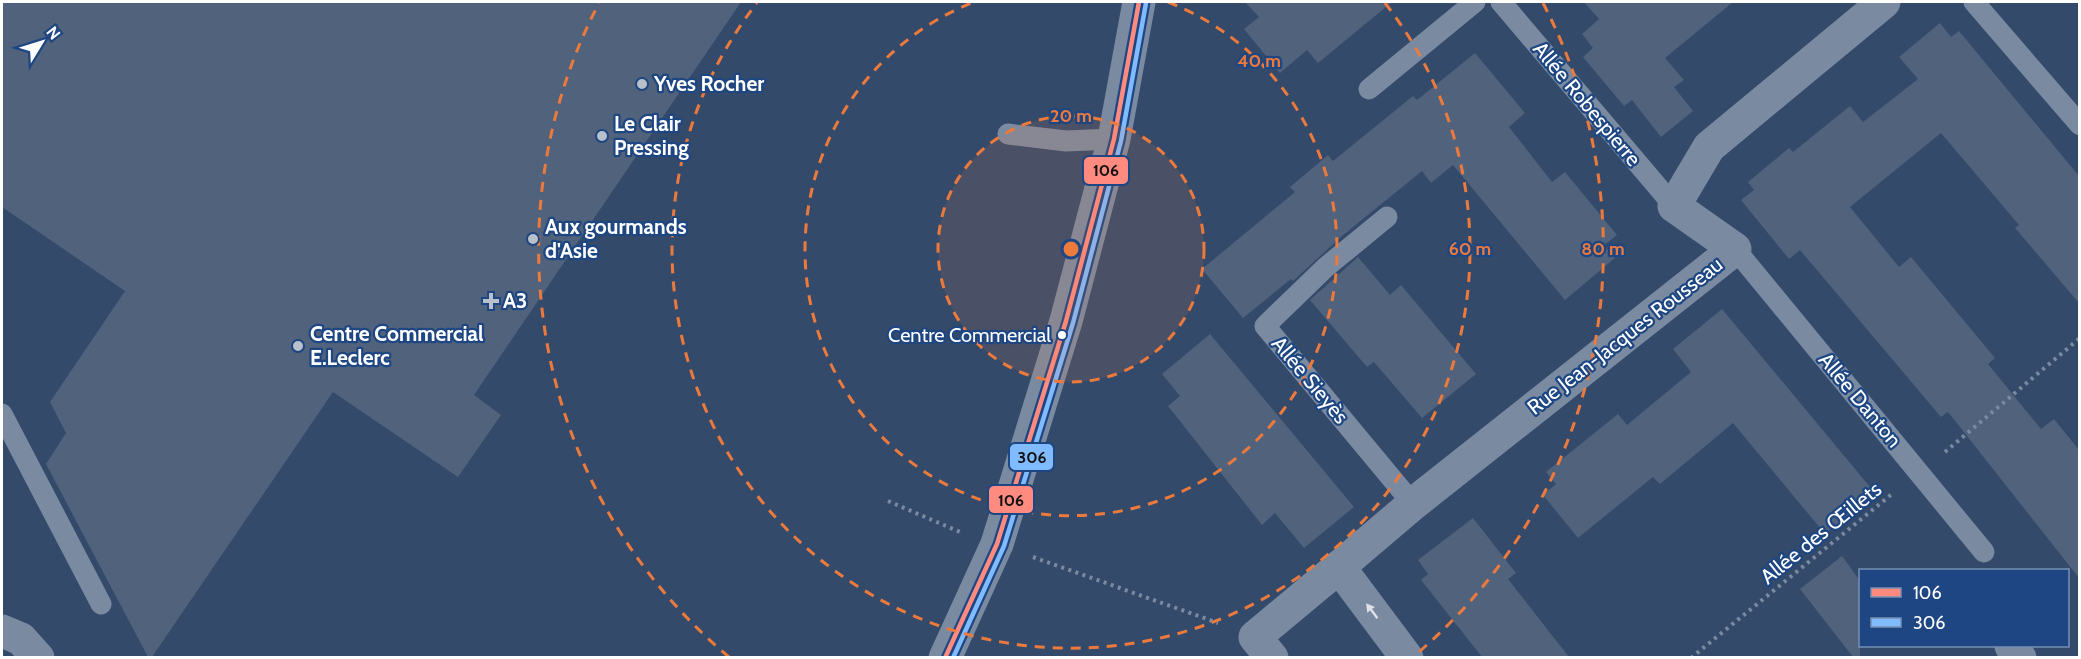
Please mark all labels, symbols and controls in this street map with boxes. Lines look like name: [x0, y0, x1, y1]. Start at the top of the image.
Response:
north arrow: [12, 12, 72, 72]
text: N: [42, 23, 64, 43]
street label: Allée Robespierre: [1528, 37, 1647, 171]
text: 40 m: [1237, 50, 1281, 72]
place label: Yves Rocher: [653, 71, 764, 96]
marker: Yves Rocher: [635, 77, 649, 91]
text: 20 m: [1050, 105, 1092, 127]
place label: Le Clair Pressing: [614, 111, 689, 160]
marker: Le Clair Pressing: [595, 129, 609, 143]
line badge: 106: [1083, 156, 1129, 185]
text: 106: [1093, 161, 1119, 180]
place label: Aux gourmands d'Asie: [545, 214, 687, 263]
marker: Aux gourmands d'Asie: [526, 232, 540, 246]
text: 60 m: [1449, 238, 1491, 260]
text: 80 m: [1581, 238, 1625, 260]
centre of rings: [1061, 239, 1081, 259]
street label: Rue Jean-Jacques Rousseau: [1522, 252, 1727, 420]
place label: A3: [503, 288, 527, 313]
marker: A3: [484, 294, 498, 308]
place label: Centre Commercial E.Leclerc: [310, 321, 484, 370]
place label: Centre Commercial: [888, 323, 1051, 347]
marker: Centre Commercial: [1056, 329, 1068, 341]
street label: Allée Sieyès: [1267, 331, 1354, 429]
marker: Centre Commercial E.Leclerc: [291, 339, 305, 353]
street label: Allée Danton: [1814, 347, 1907, 452]
line badge: 306: [1009, 443, 1054, 471]
text: 306: [1018, 448, 1046, 467]
street label: Allée des Œillets: [1755, 476, 1886, 589]
line badge: 106: [988, 485, 1034, 514]
text: 106: [998, 491, 1024, 510]
legend: [1859, 569, 2069, 647]
text: 106: [1913, 582, 1942, 604]
one-way arrow: [1367, 603, 1379, 618]
text: 306: [1913, 612, 1946, 634]

